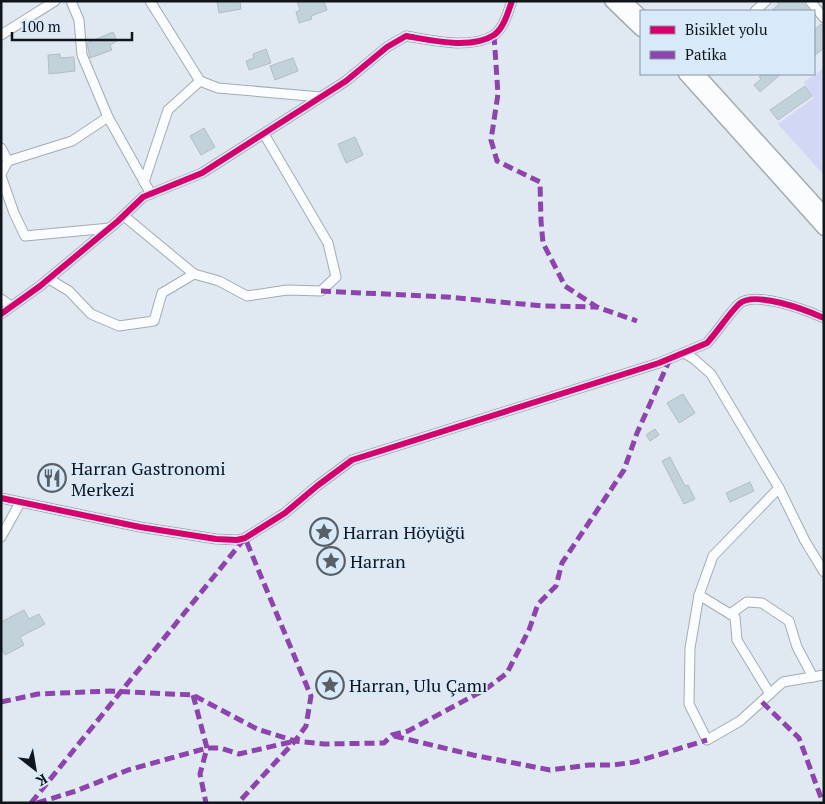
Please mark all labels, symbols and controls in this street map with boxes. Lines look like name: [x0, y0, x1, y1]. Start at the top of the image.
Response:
scale bar: [12, 10, 132, 42]
legend: [640, 10, 815, 75]
text: 100 m: [20, 16, 61, 36]
text: Bisiklet yolu: [685, 19, 768, 39]
text: Patika: [685, 44, 727, 64]
place label: Harran Gastronomi Merkezi: [71, 456, 226, 501]
restaurant icon: Harran Gastronomi Merkezi: [37, 463, 67, 493]
place icon: Harran Höyüğü: [309, 517, 339, 547]
place label: Harran Höyüğü: [343, 520, 465, 544]
place icon: Harran: [316, 546, 346, 576]
place label: Harran: [350, 549, 406, 573]
place icon: Harran, Ulu Çamı: [315, 670, 345, 700]
place label: Harran, Ulu Çamı: [349, 673, 487, 697]
north arrow: [10, 744, 60, 794]
text: K: [33, 770, 51, 791]

